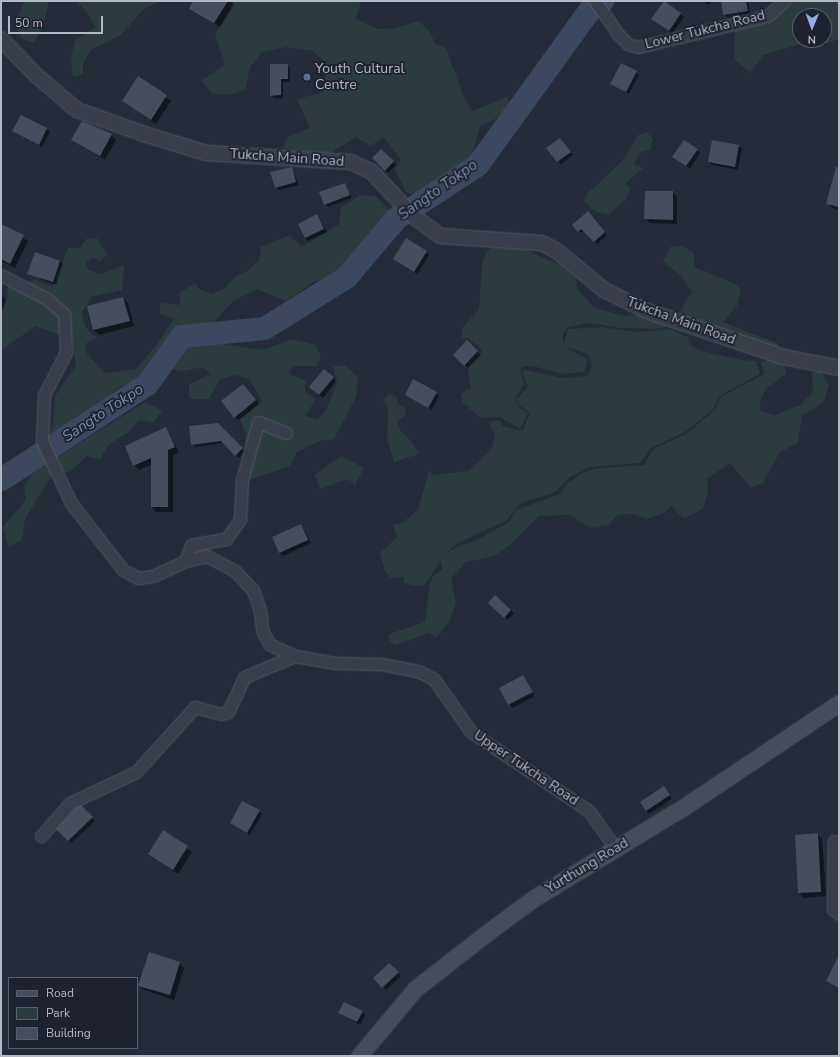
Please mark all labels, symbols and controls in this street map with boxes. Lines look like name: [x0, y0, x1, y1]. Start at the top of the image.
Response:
street label: Lower Tukcha Road: [643, 7, 767, 53]
scale bar: [10, 8, 105, 34]
north arrow: [792, 8, 832, 48]
text: 50 m: [15, 15, 43, 31]
text: N: [808, 32, 816, 47]
place label: Youth Cultural Centre: [315, 61, 405, 94]
marker: Youth Cultural Centre: [302, 72, 312, 82]
street label: Tukcha Main Road: [229, 146, 345, 170]
water label: Sangto Tokpo: [395, 156, 481, 224]
street label: Tukcha Main Road: [624, 294, 738, 348]
water label: Sangto Tokpo: [59, 380, 147, 446]
street label: Upper Tukcha Road: [470, 727, 582, 809]
street label: Yurthung Road: [543, 835, 631, 897]
legend: [8, 977, 138, 1049]
text: Road: [46, 985, 74, 1001]
text: Park: [46, 1005, 70, 1021]
text: Building: [46, 1025, 91, 1041]

